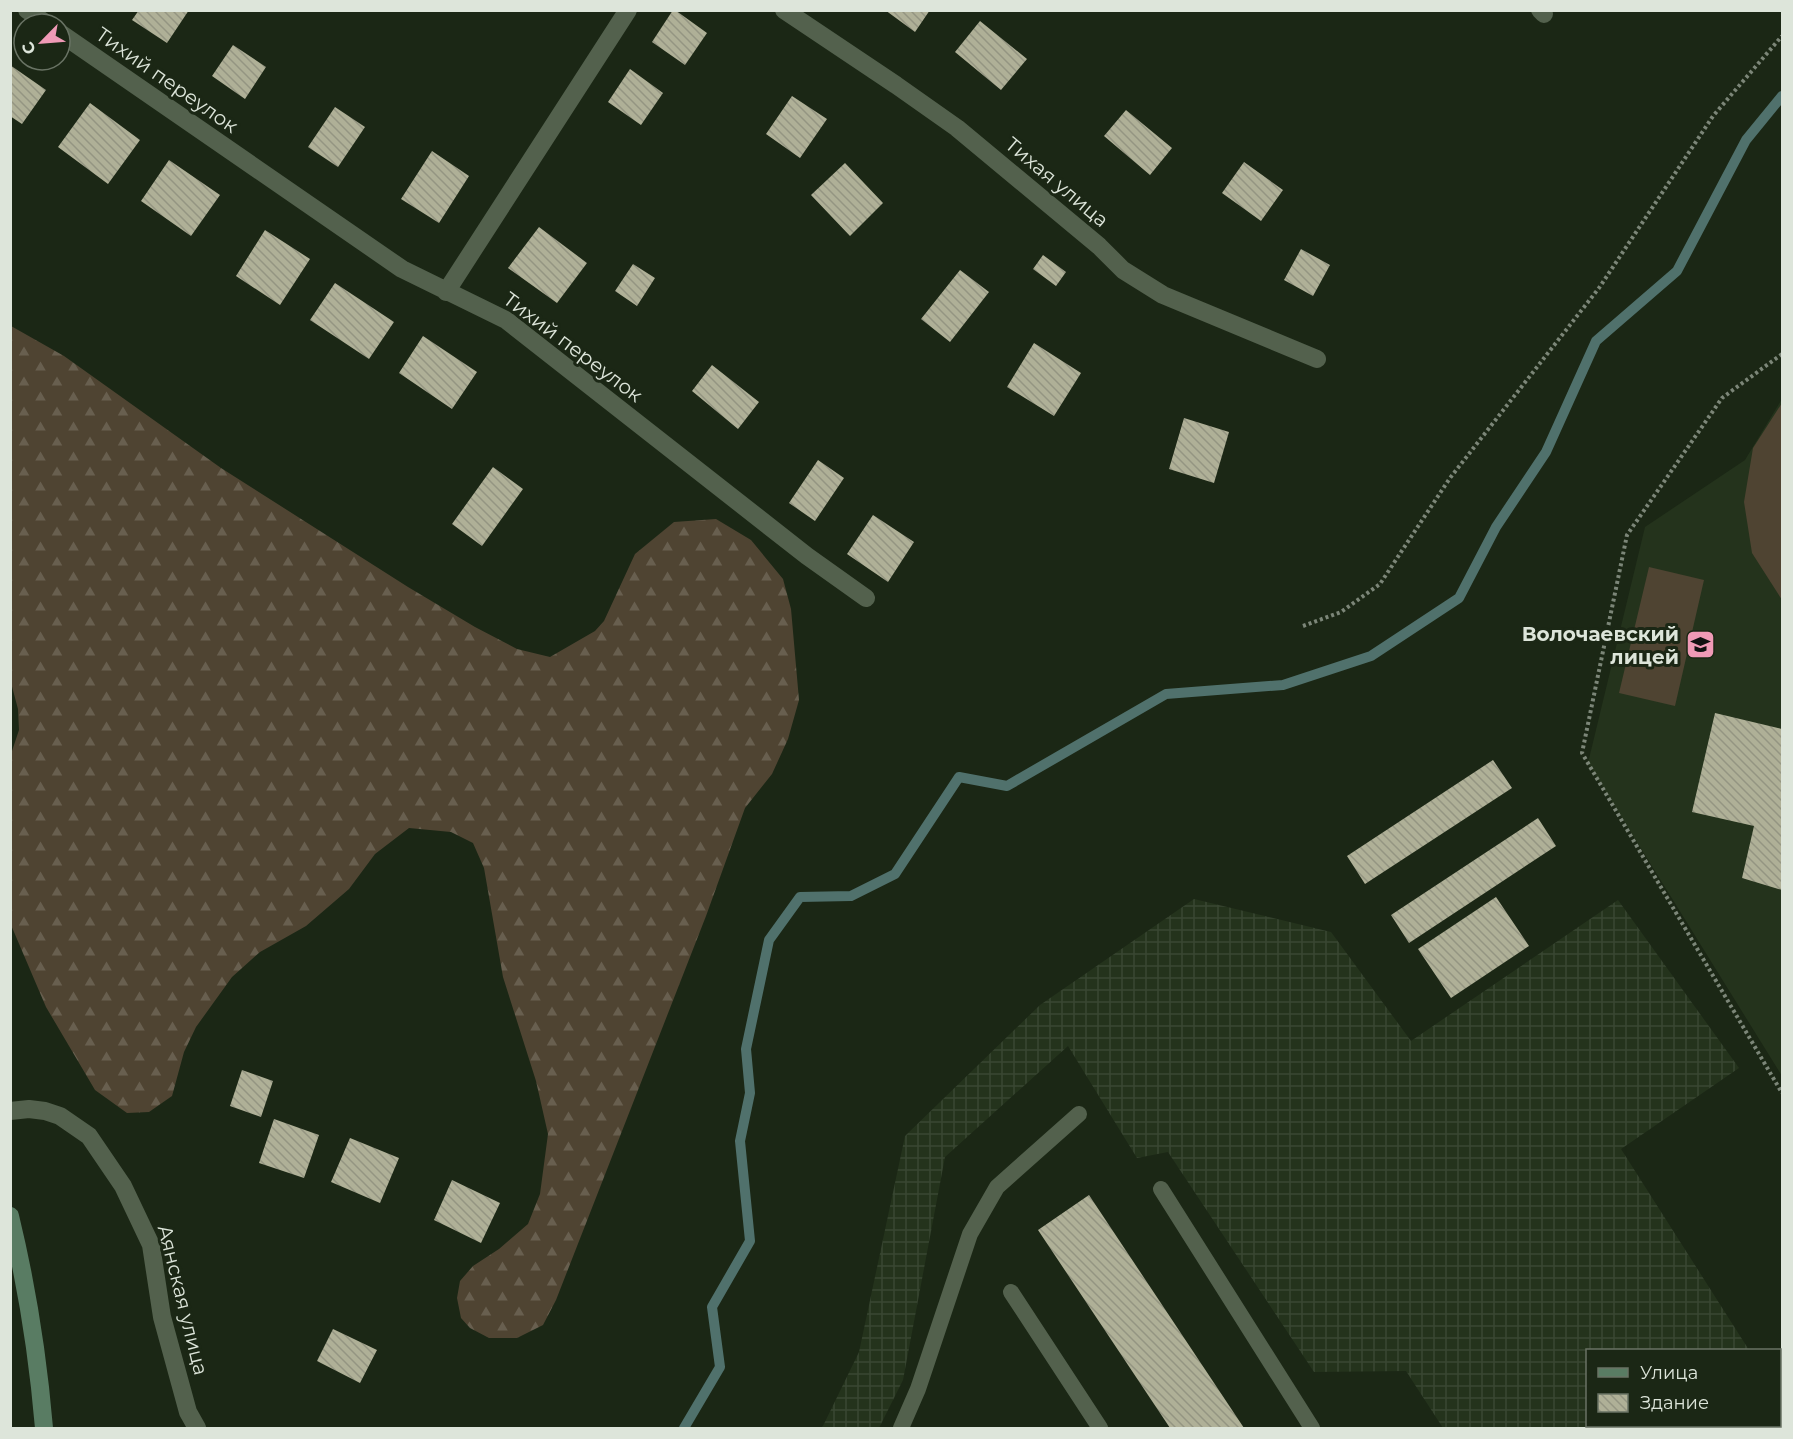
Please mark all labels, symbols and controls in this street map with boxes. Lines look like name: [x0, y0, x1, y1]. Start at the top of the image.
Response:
north arrow: [12, 12, 72, 72]
street label: Тихий переулок: [91, 22, 243, 138]
text: С: [18, 39, 40, 57]
street label: Тихая улица: [1001, 132, 1113, 232]
street label: Тихий переулок: [499, 287, 648, 407]
place label: Волочаевский лицей: [1522, 622, 1679, 669]
school or university icon: Волочаевский лицей: [1684, 629, 1716, 661]
street label: Аянская улица: [153, 1222, 213, 1378]
legend: [1586, 1349, 1781, 1427]
text: Улица: [1640, 1362, 1698, 1384]
text: Здание: [1640, 1392, 1709, 1414]

